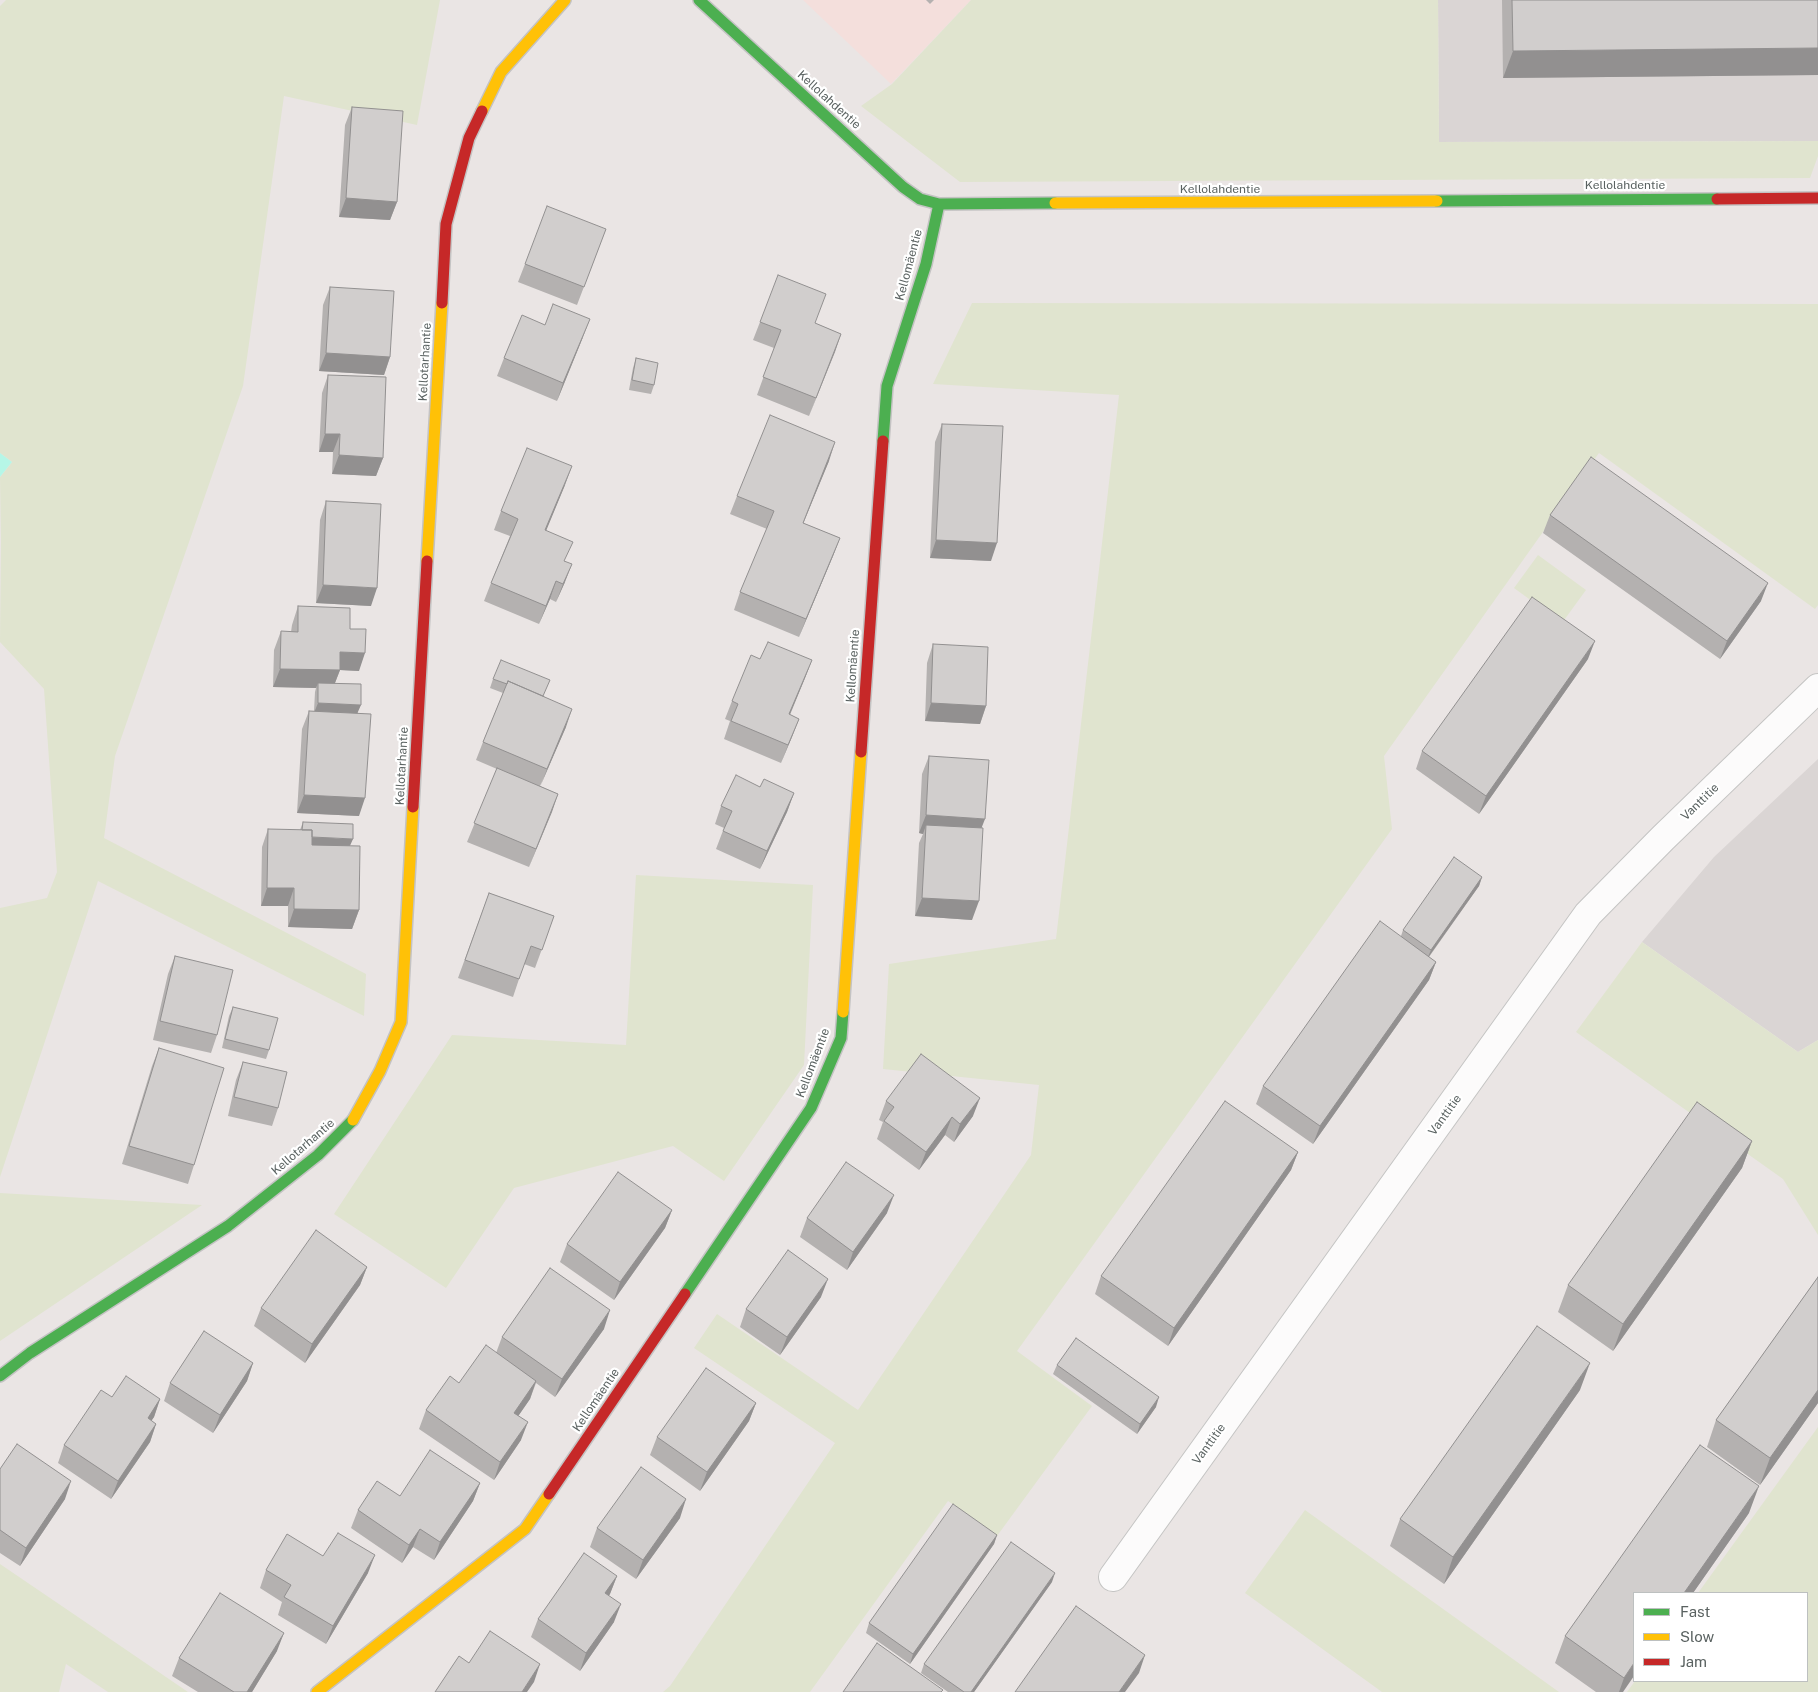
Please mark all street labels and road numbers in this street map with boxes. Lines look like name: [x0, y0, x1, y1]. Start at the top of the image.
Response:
street label: Kellolahdentie: [794, 68, 864, 132]
street label: Kellolahdentie: [1585, 178, 1665, 192]
street label: Kellolahdentie: [1180, 182, 1260, 196]
street label: Kellomäentie: [893, 228, 925, 302]
street label: Kellotarhantie: [416, 322, 434, 402]
street label: Kellomäentie: [843, 629, 863, 703]
street label: Kellotarhantie: [393, 726, 411, 806]
street label: Vanttitie: [1678, 780, 1722, 824]
street label: Kellomäentie: [793, 1026, 833, 1100]
street label: Vanttitie: [1425, 1092, 1465, 1138]
street label: Kellotarhantie: [269, 1116, 337, 1178]
street label: Kellomäentie: [570, 1366, 622, 1434]
street label: Vanttitie: [1189, 1421, 1229, 1467]

